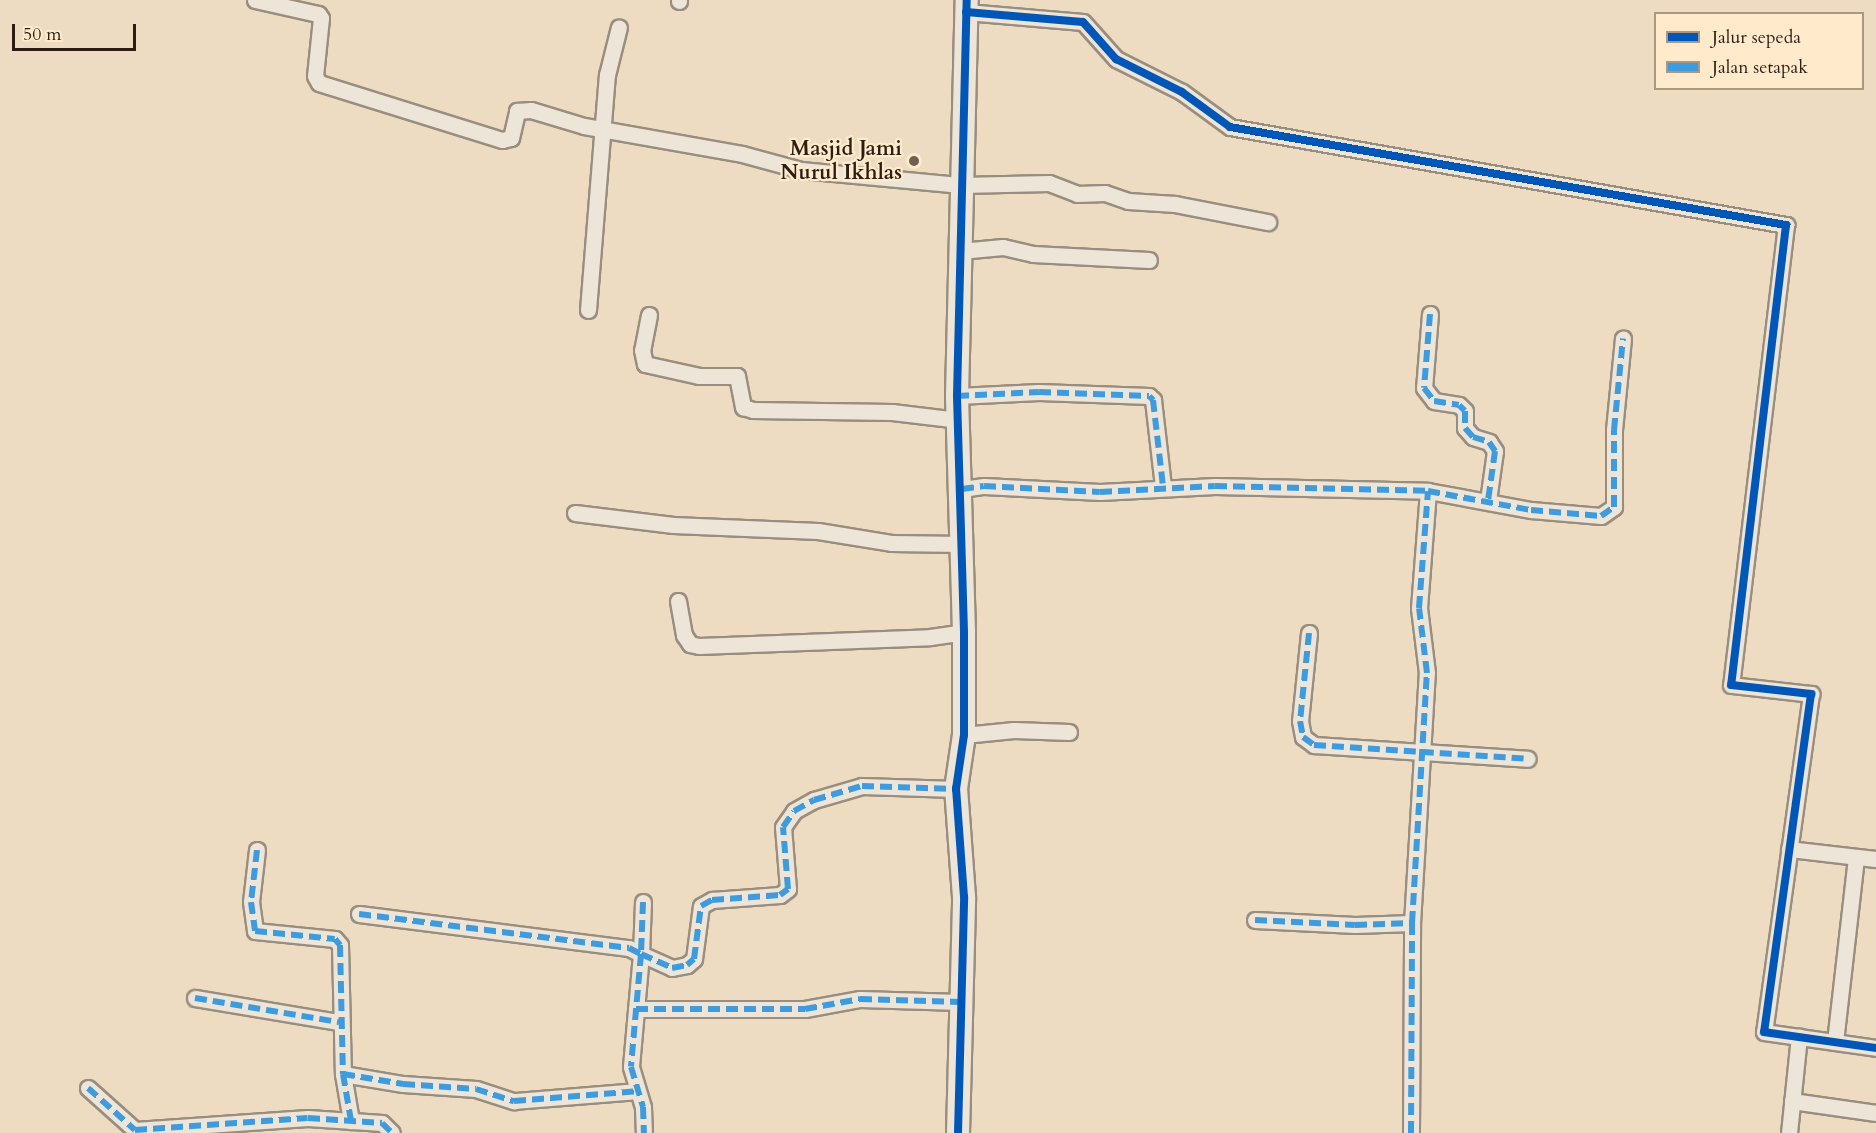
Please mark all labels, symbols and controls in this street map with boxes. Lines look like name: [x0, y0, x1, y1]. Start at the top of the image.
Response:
scale bar: [15, 12, 140, 50]
legend: [1654, 12, 1864, 90]
text: 50 m: [23, 22, 62, 47]
text: Jalur sepeda: [1712, 25, 1801, 50]
text: Jalan setapak: [1712, 55, 1808, 80]
place label: Masjid Jami Nurul Ikhlas: [780, 136, 902, 186]
marker: Masjid Jami Nurul Ikhlas: [907, 154, 921, 168]

